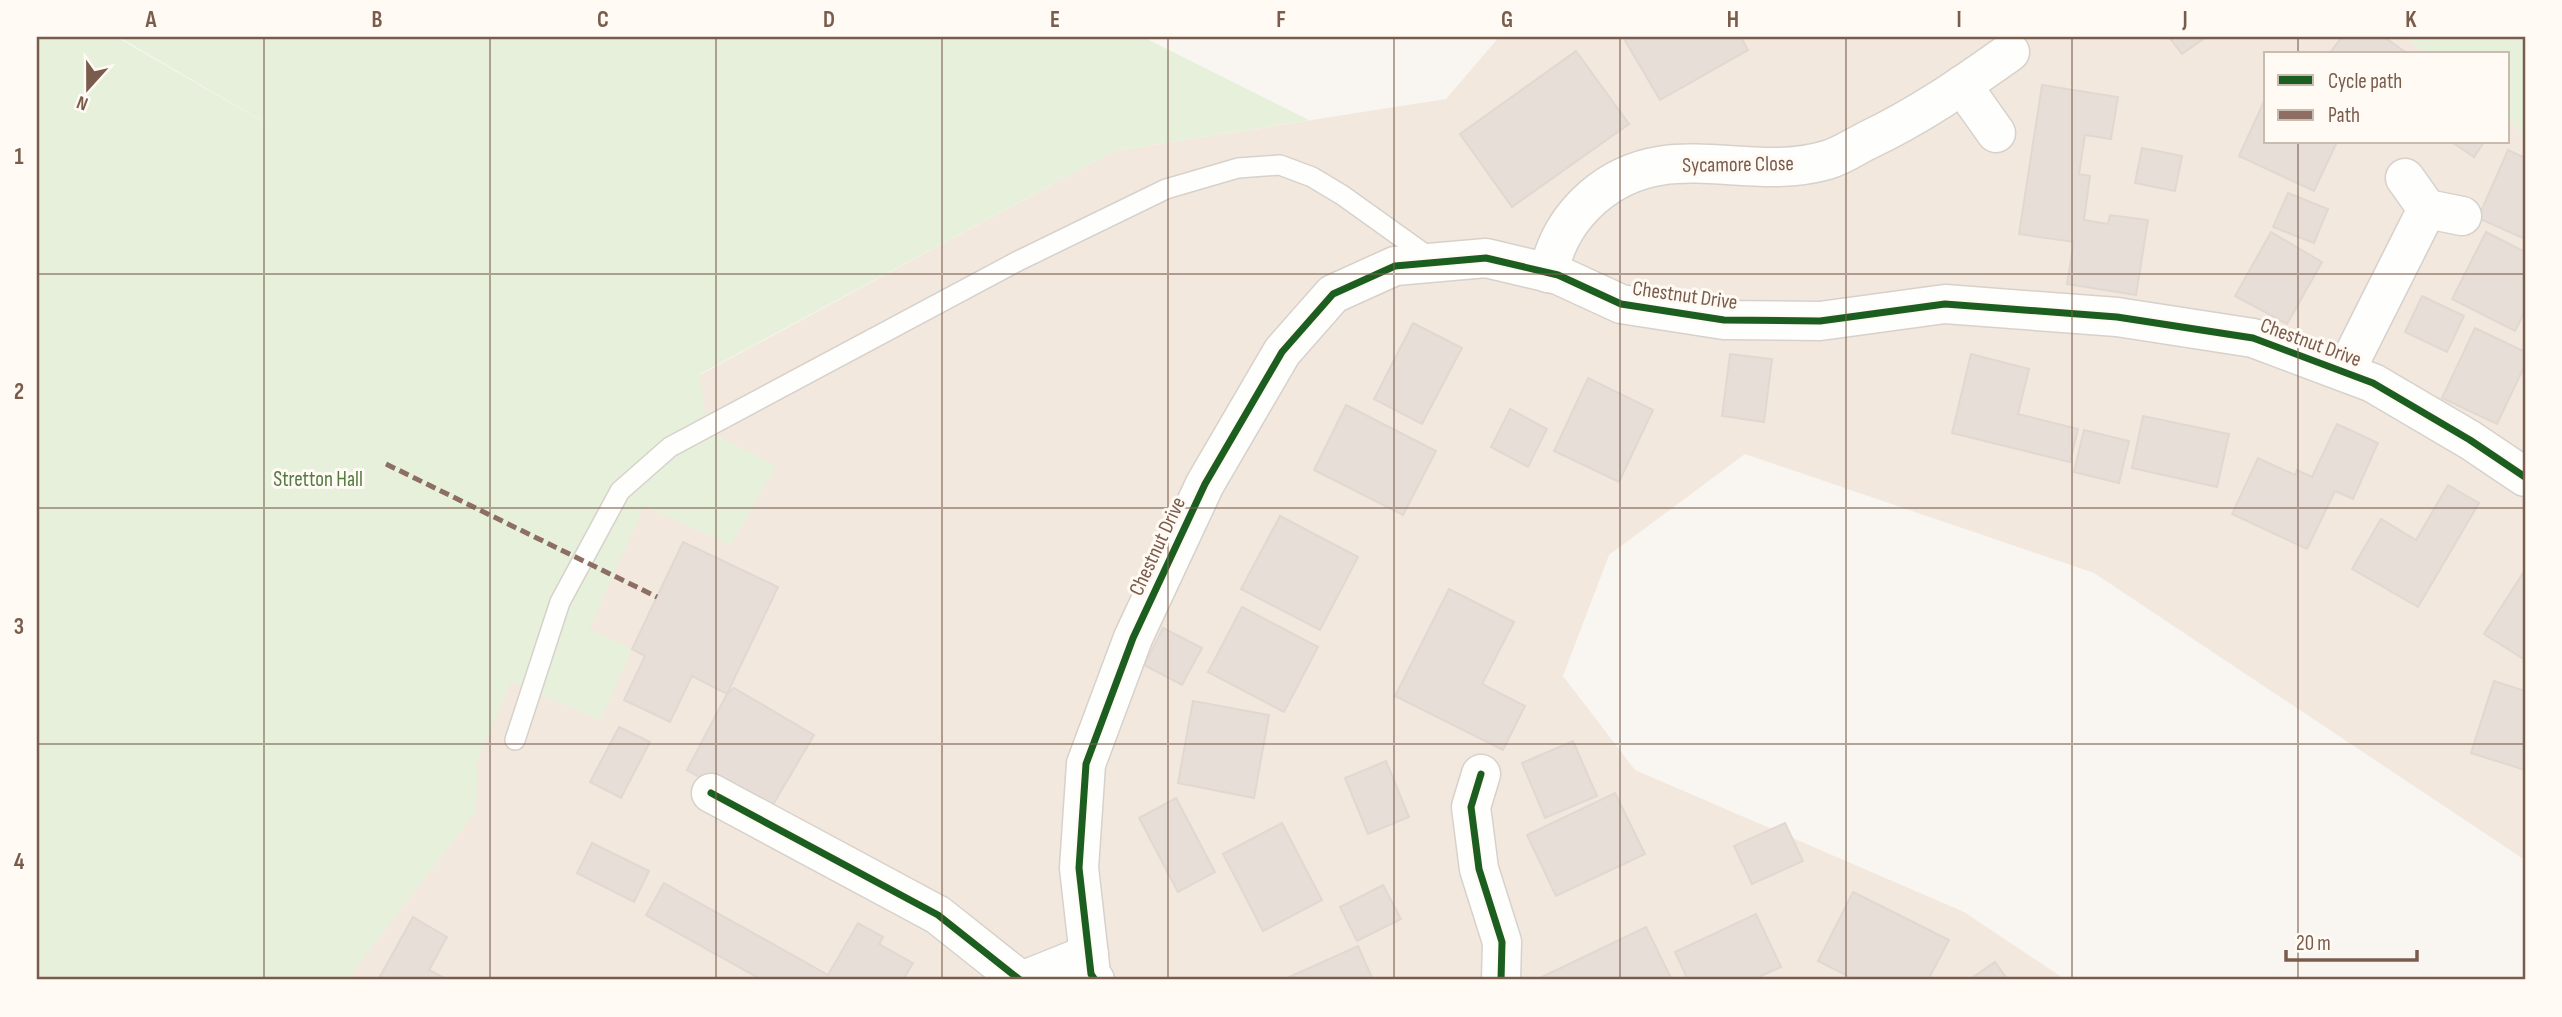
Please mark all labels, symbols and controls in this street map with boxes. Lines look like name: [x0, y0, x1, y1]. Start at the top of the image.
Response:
text: A: [145, 6, 158, 34]
text: B: [372, 6, 383, 34]
text: C: [597, 6, 609, 34]
text: D: [823, 6, 835, 34]
text: E: [1050, 6, 1060, 34]
text: F: [1276, 6, 1286, 34]
text: G: [1501, 6, 1513, 34]
text: H: [1727, 6, 1739, 34]
text: I: [1956, 6, 1962, 34]
text: J: [2181, 6, 2188, 34]
text: K: [2405, 6, 2417, 34]
north arrow: [52, 52, 122, 122]
legend: [2264, 52, 2510, 144]
text: Cycle path: [2328, 69, 2402, 94]
text: N: [74, 90, 91, 115]
text: Path: [2328, 103, 2360, 128]
text: 1: [14, 143, 24, 171]
street label: Sycamore Close: [1682, 151, 1794, 178]
street label: Chestnut Drive: [1631, 276, 1739, 315]
street label: Chestnut Drive: [2257, 313, 2365, 372]
text: 2: [14, 378, 24, 406]
park label: Stretton Hall: [273, 467, 363, 492]
street label: Chestnut Drive: [1124, 493, 1191, 599]
text: 3: [14, 613, 24, 641]
text: 4: [14, 848, 25, 876]
scale bar: [2286, 919, 2417, 963]
text: 20 m: [2296, 931, 2331, 956]

